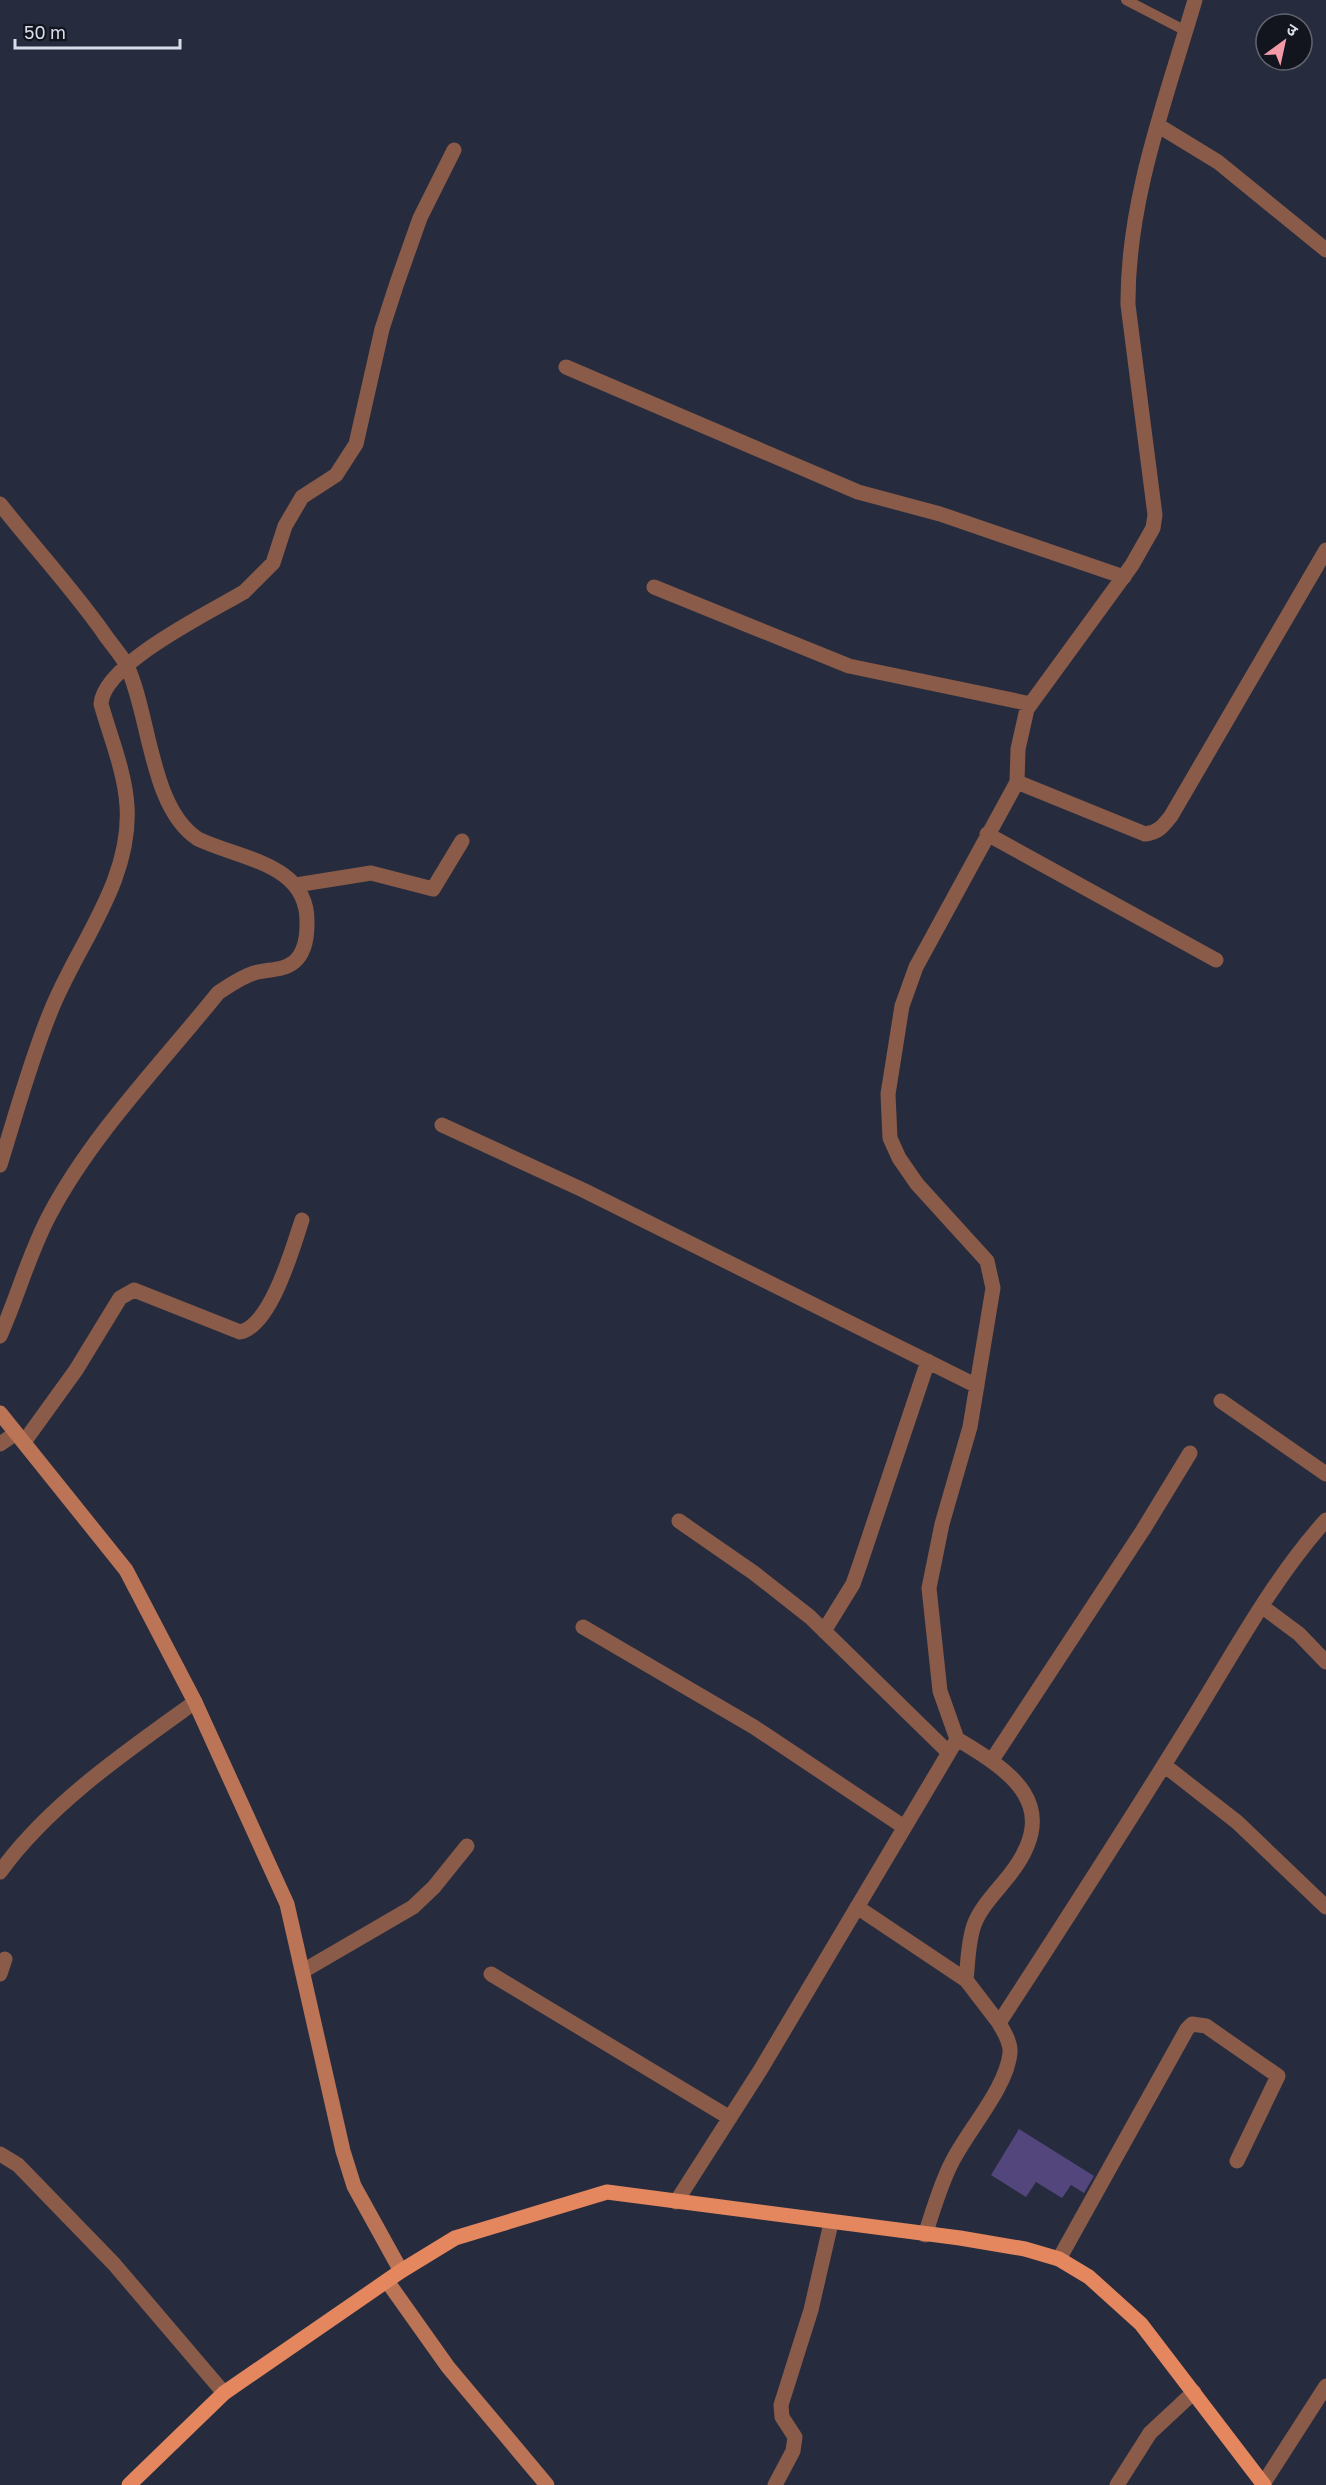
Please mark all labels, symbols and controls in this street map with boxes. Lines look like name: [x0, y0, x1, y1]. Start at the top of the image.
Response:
scale bar: [15, 12, 180, 50]
north arrow: [1254, 12, 1314, 72]
text: उ: [1283, 18, 1302, 41]
text: 50 m: [24, 21, 66, 43]

